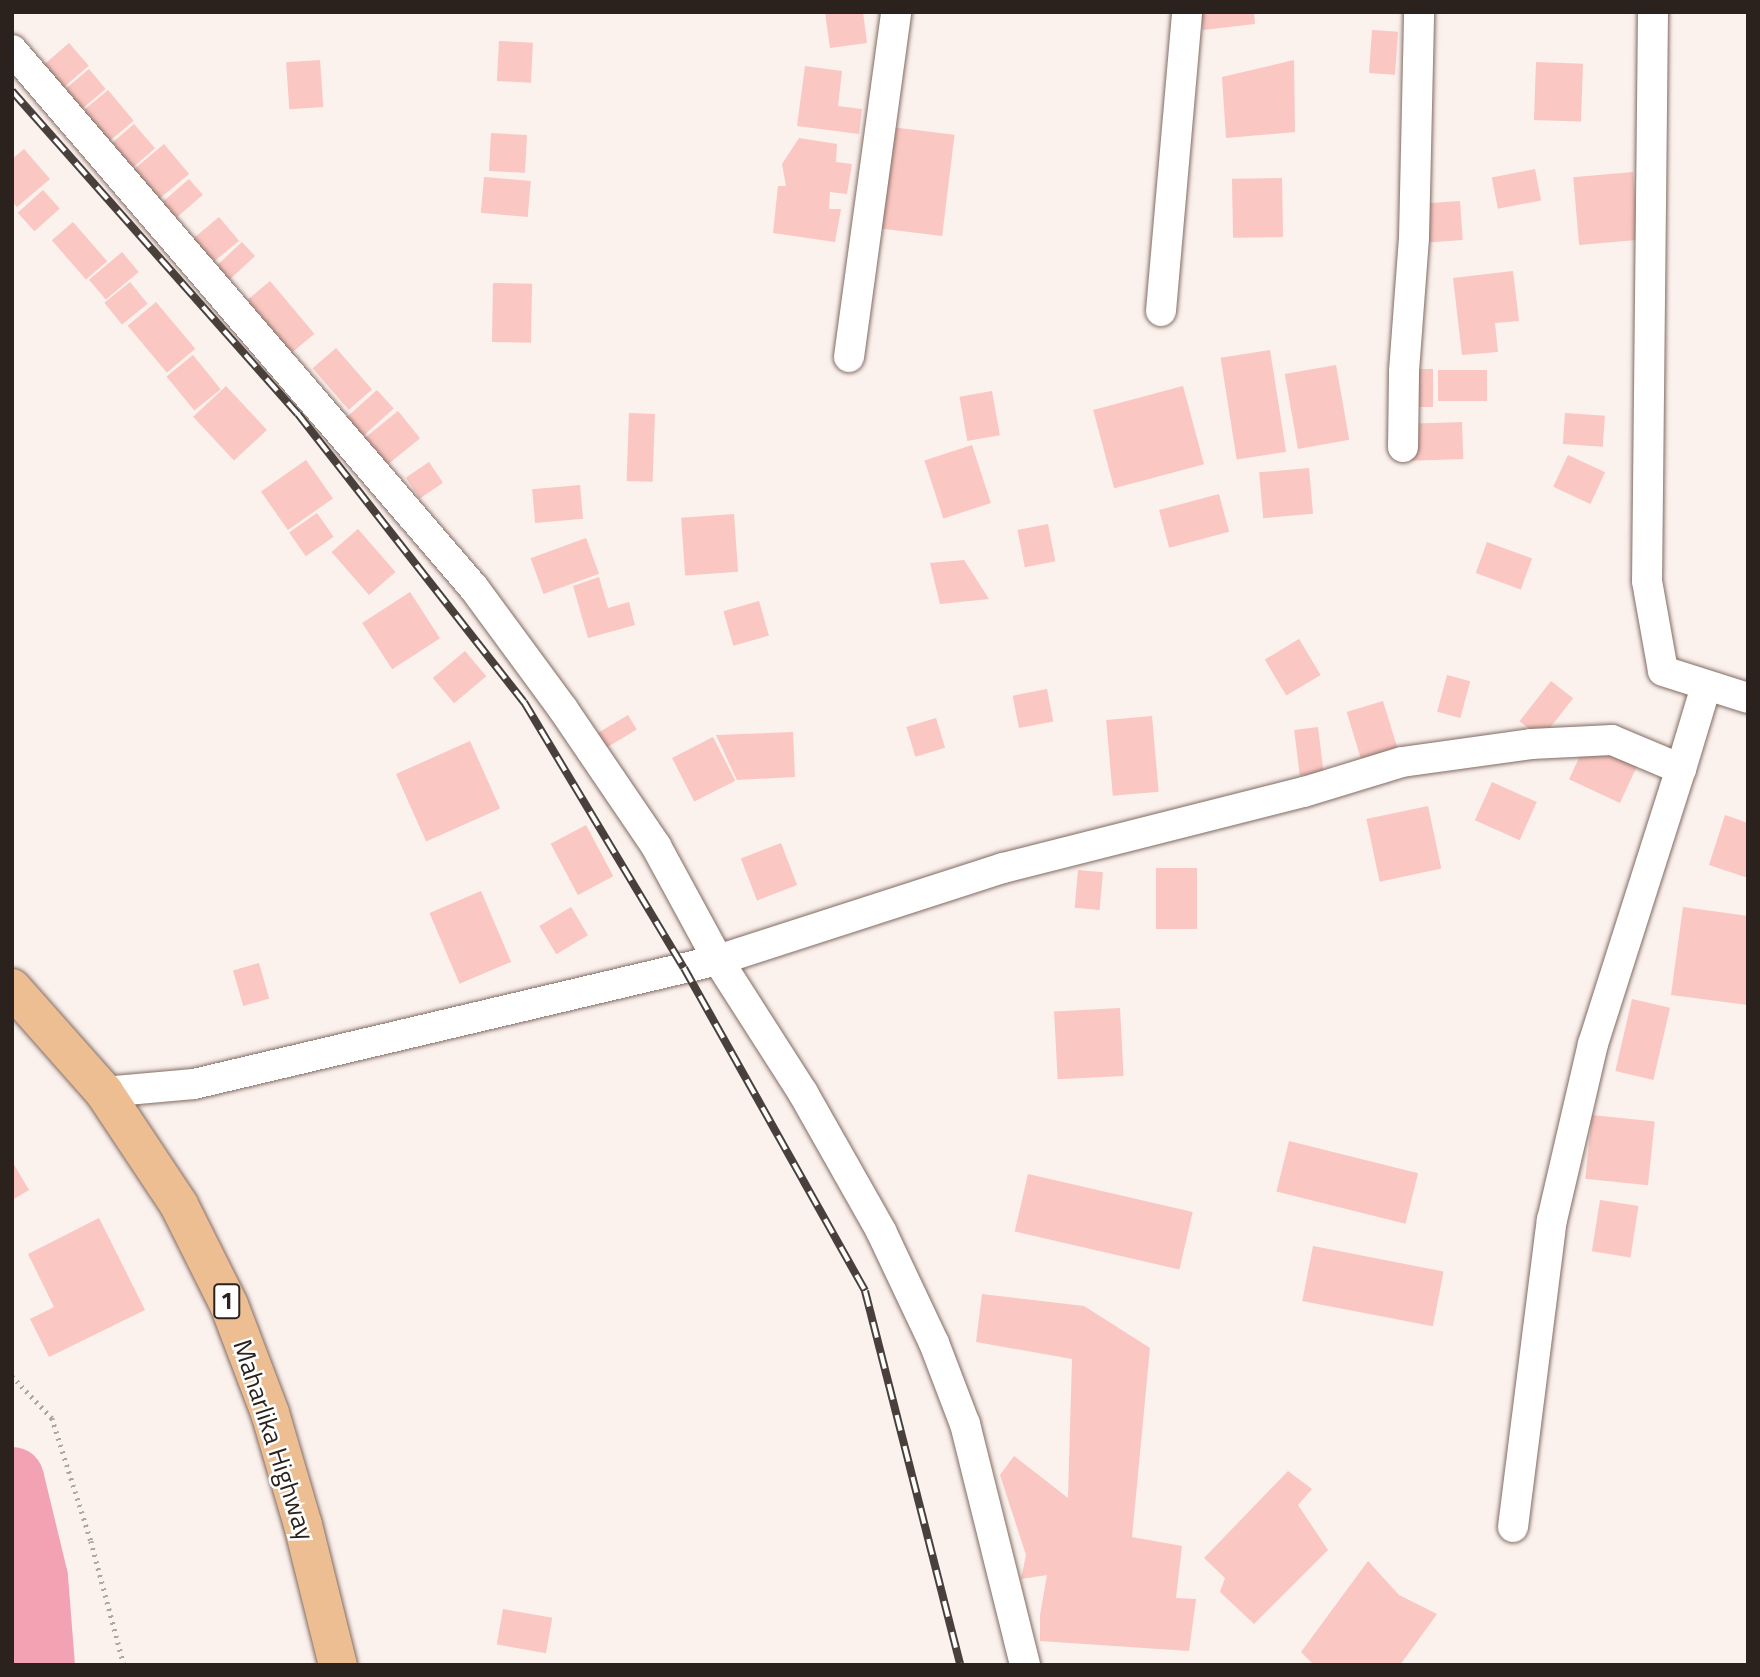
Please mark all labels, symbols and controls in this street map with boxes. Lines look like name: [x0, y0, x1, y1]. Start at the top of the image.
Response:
road number: 1: [213, 1280, 241, 1322]
street label: Maharlika Highway: [227, 1336, 321, 1544]

